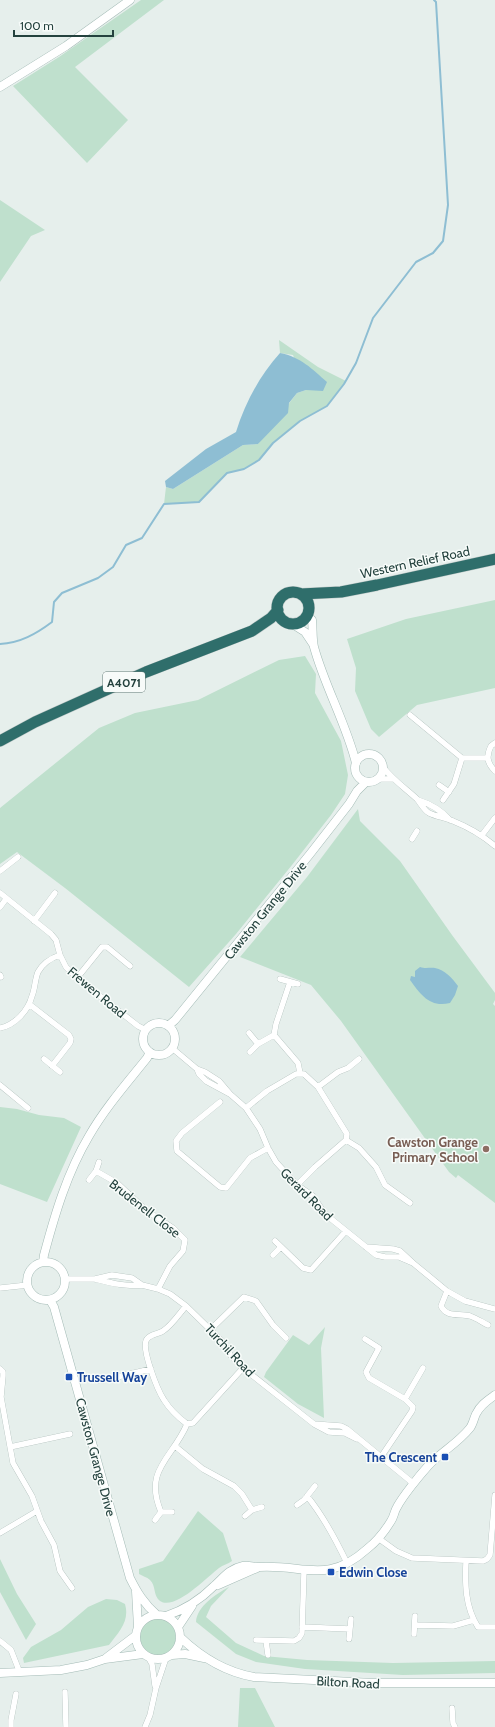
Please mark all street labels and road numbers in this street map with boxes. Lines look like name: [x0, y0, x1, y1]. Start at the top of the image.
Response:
street label: Western Relief Road: [359, 543, 471, 581]
road number: A4071: [103, 672, 145, 692]
street label: Cawston Grange Drive: [220, 857, 310, 962]
street label: Frewen Road: [65, 963, 129, 1021]
street label: Gerard Road: [277, 1164, 337, 1224]
street label: Brudenell Close: [106, 1175, 184, 1241]
street label: Turchil Road: [201, 1320, 259, 1380]
street label: Cawston Grange Drive: [72, 1396, 120, 1518]
street label: Bilton Road: [316, 1672, 380, 1692]

